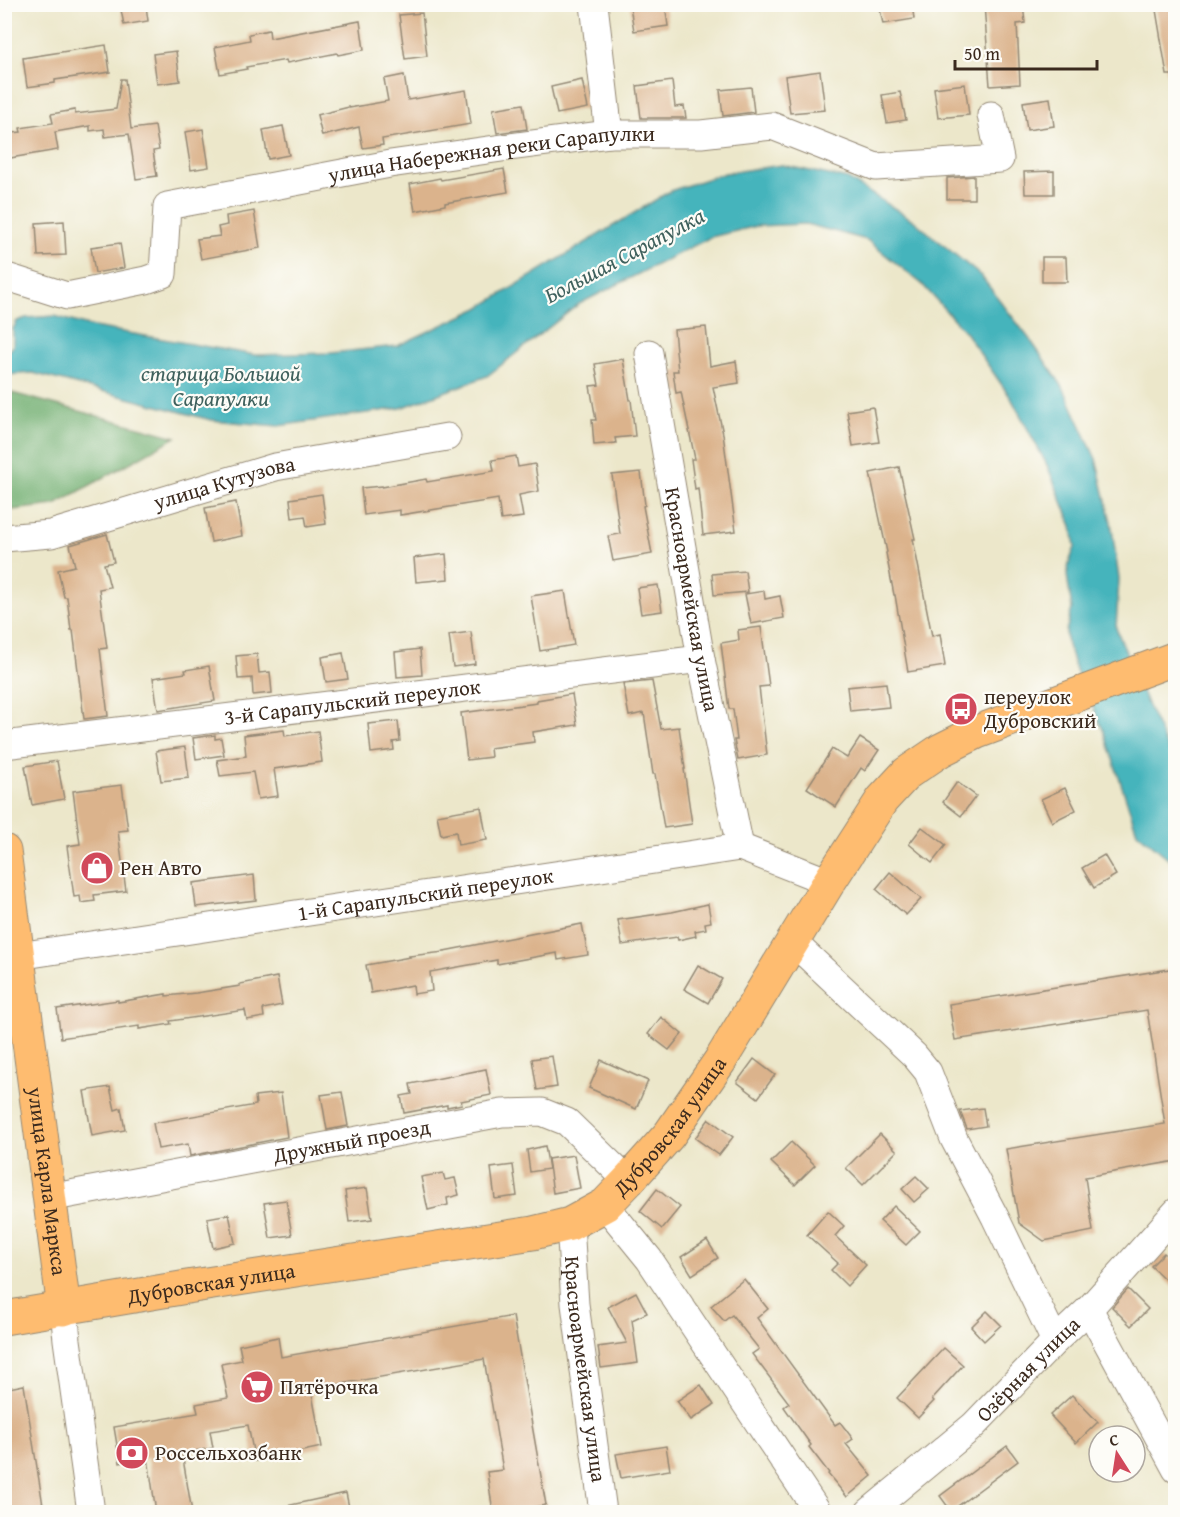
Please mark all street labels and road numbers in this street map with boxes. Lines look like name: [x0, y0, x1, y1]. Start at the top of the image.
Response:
street label: улица Набережная реки Сарапулки: [325, 118, 655, 191]
street label: улица Кутузова: [149, 448, 297, 518]
street label: Красноармейская улица: [657, 485, 728, 714]
street label: 3-й Сарапульский переулок: [222, 670, 482, 733]
street label: 1-й Сарапульский переулок: [295, 859, 555, 929]
street label: Дубровская улица: [605, 1050, 734, 1203]
street label: улица Карла Маркса: [20, 1084, 75, 1277]
street label: Дружный проезд: [270, 1111, 433, 1171]
street label: Дубровская улица: [124, 1254, 297, 1312]
street label: Красноармейская улица: [557, 1255, 615, 1484]
street label: Озёрная улица: [969, 1309, 1087, 1429]

